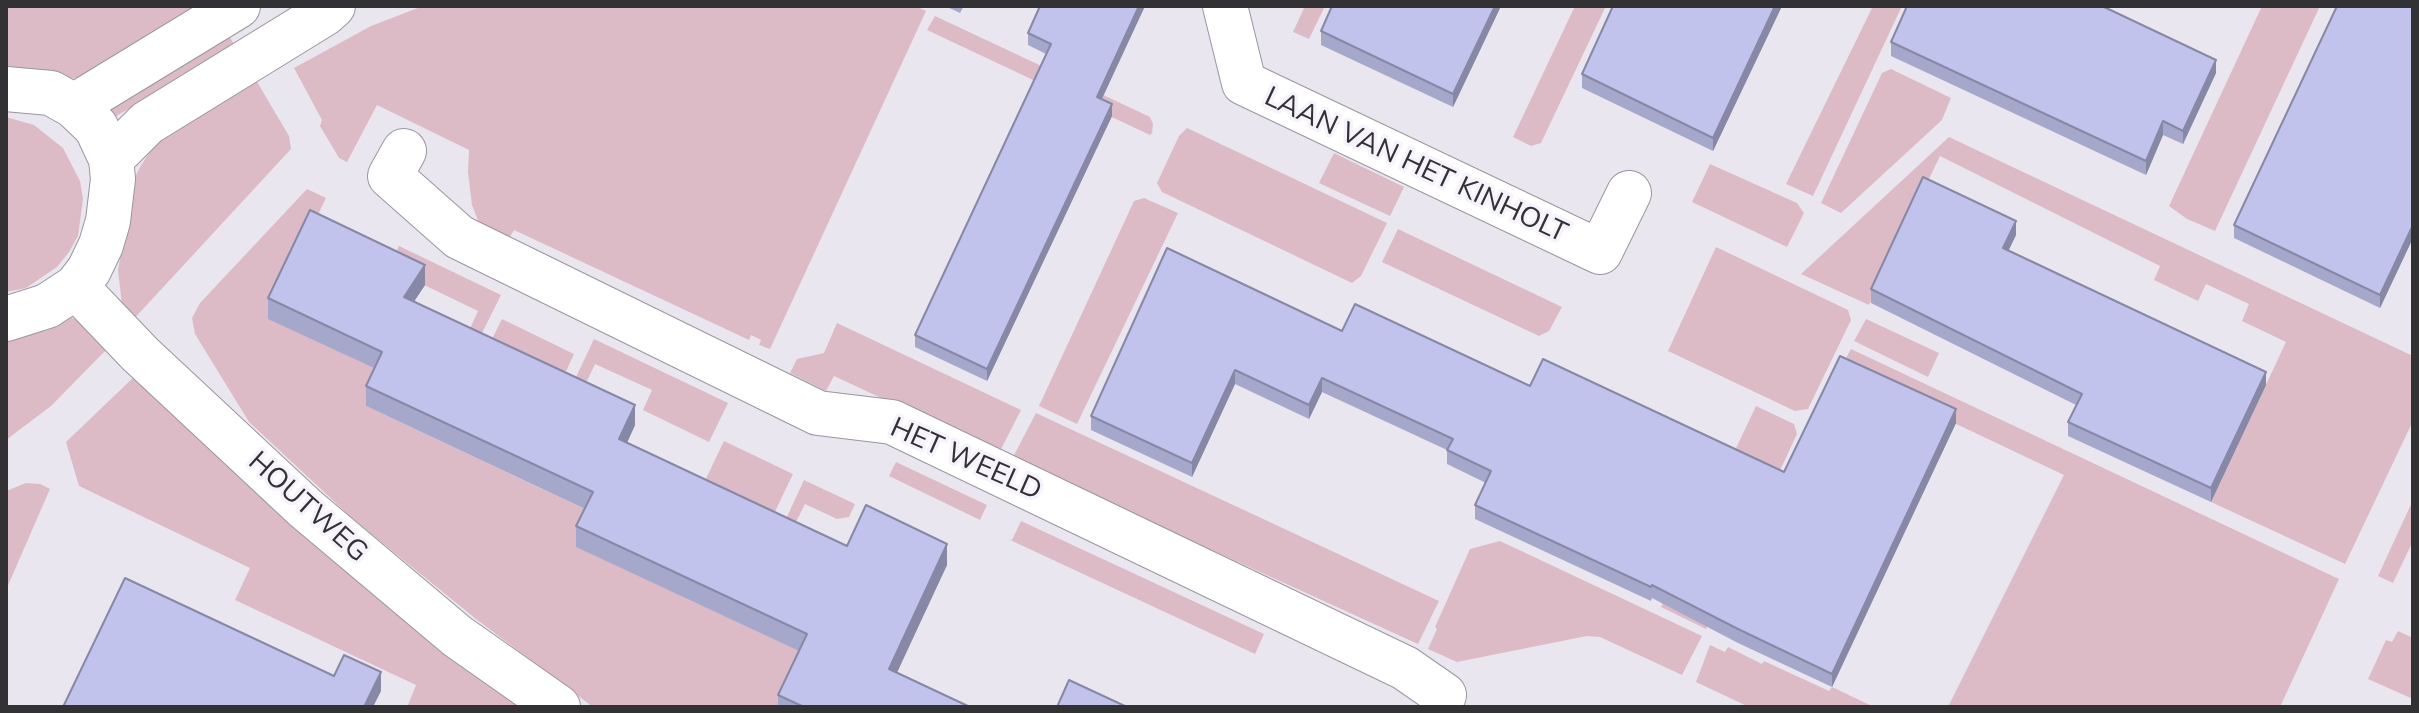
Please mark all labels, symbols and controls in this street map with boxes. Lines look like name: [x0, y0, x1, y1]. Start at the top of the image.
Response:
street label: LAAN VAN HET KINHOLT: [1259, 80, 1573, 250]
street label: HET WEELD: [885, 411, 1047, 507]
street label: HOUTWEG: [241, 445, 375, 569]

